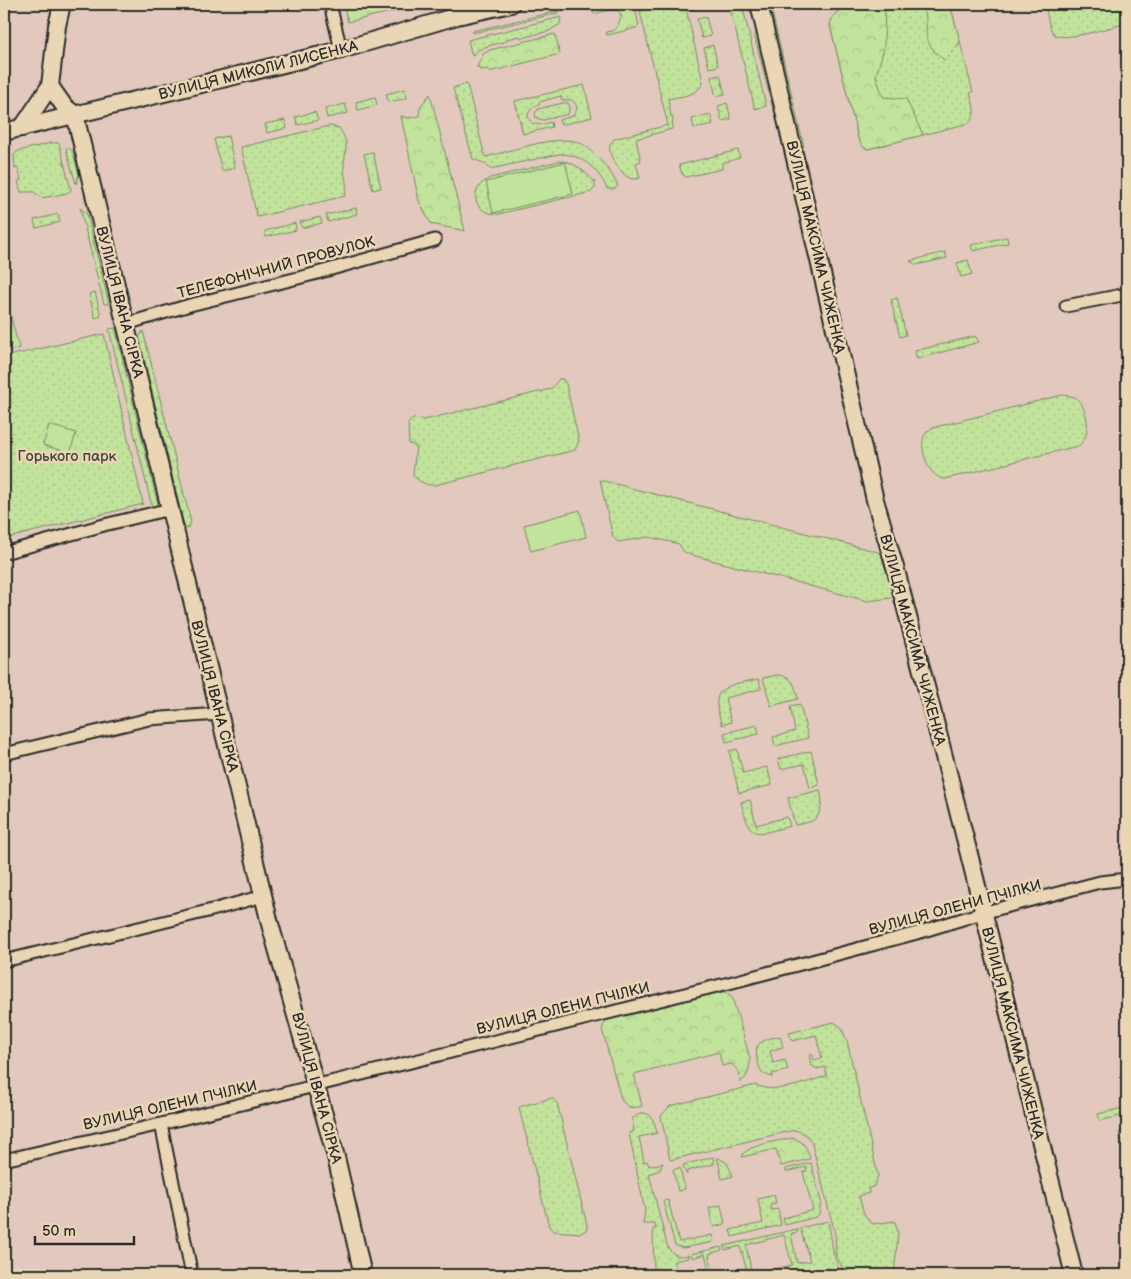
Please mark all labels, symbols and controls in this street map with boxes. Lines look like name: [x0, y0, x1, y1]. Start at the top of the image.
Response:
street label: ВУЛИЦЯ МИКОЛИ ЛИСЕНКА: [157, 36, 361, 104]
street label: ВУЛИЦЯ МАКСИМА ЧИЖЕНКА: [782, 139, 849, 356]
street label: ВУЛИЦЯ ІВАНА СІРКА: [91, 224, 148, 381]
street label: ТЕЛЕФОНІЧНИЙ ПРОВУЛОК: [175, 232, 377, 303]
park label: Горького парк: [18, 447, 116, 466]
street label: ВУЛИЦЯ МАКСИМА ЧИЖЕНКА: [875, 532, 950, 749]
street label: ВУЛИЦЯ ІВАНА СІРКА: [186, 618, 243, 775]
street label: ВУЛИЦЯ ОЛЕНИ ПЧІЛКИ: [867, 875, 1043, 940]
street label: ВУЛИЦЯ МАКСИМА ЧИЖЕНКА: [977, 925, 1048, 1142]
street label: ВУЛИЦЯ ОЛЕНИ ПЧІЛКИ: [475, 978, 652, 1039]
street label: ВУЛИЦЯ ІВАНА СІРКА: [287, 1010, 346, 1167]
street label: ВУЛИЦЯ ОЛЕНИ ПЧІЛКИ: [81, 1076, 259, 1135]
scale bar: [35, 1214, 134, 1246]
text: 50 m: [42, 1222, 76, 1241]

